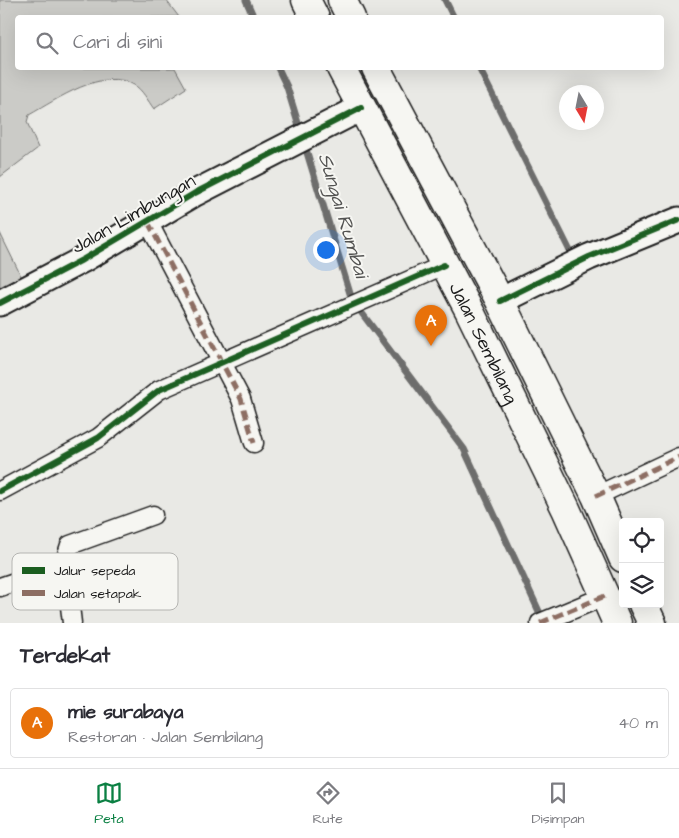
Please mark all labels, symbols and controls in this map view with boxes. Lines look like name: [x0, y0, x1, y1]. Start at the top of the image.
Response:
search box: [15, 15, 664, 70]
icon: search: [33, 29, 61, 57]
text: Cari di sini: [73, 29, 162, 56]
north arrow: [559, 85, 604, 130]
water label: Sungai Rumbai: [310, 150, 376, 284]
street label: Jalan Limbungan: [67, 168, 201, 262]
your location: [313, 237, 339, 263]
street label: Jalan Sembilang: [442, 278, 525, 409]
pin: A: [415, 305, 447, 346]
map controls: [619, 518, 664, 608]
button: locate: [619, 518, 664, 563]
legend: [12, 553, 178, 610]
text: Jalur sepeda: [54, 561, 135, 581]
button: layers: [619, 563, 664, 608]
text: Jalan setapak: [54, 584, 142, 604]
text: Terdekat: [20, 641, 110, 670]
text: mie surabaya: [68, 699, 183, 726]
text: A: [32, 712, 42, 734]
text: 40 m: [618, 712, 658, 734]
text: Restoran · Jalan Sembilang: [68, 726, 263, 748]
tab: Peta: [94, 779, 124, 829]
tab: Rute: [312, 779, 343, 829]
tab: Disimpan: [531, 779, 585, 829]

